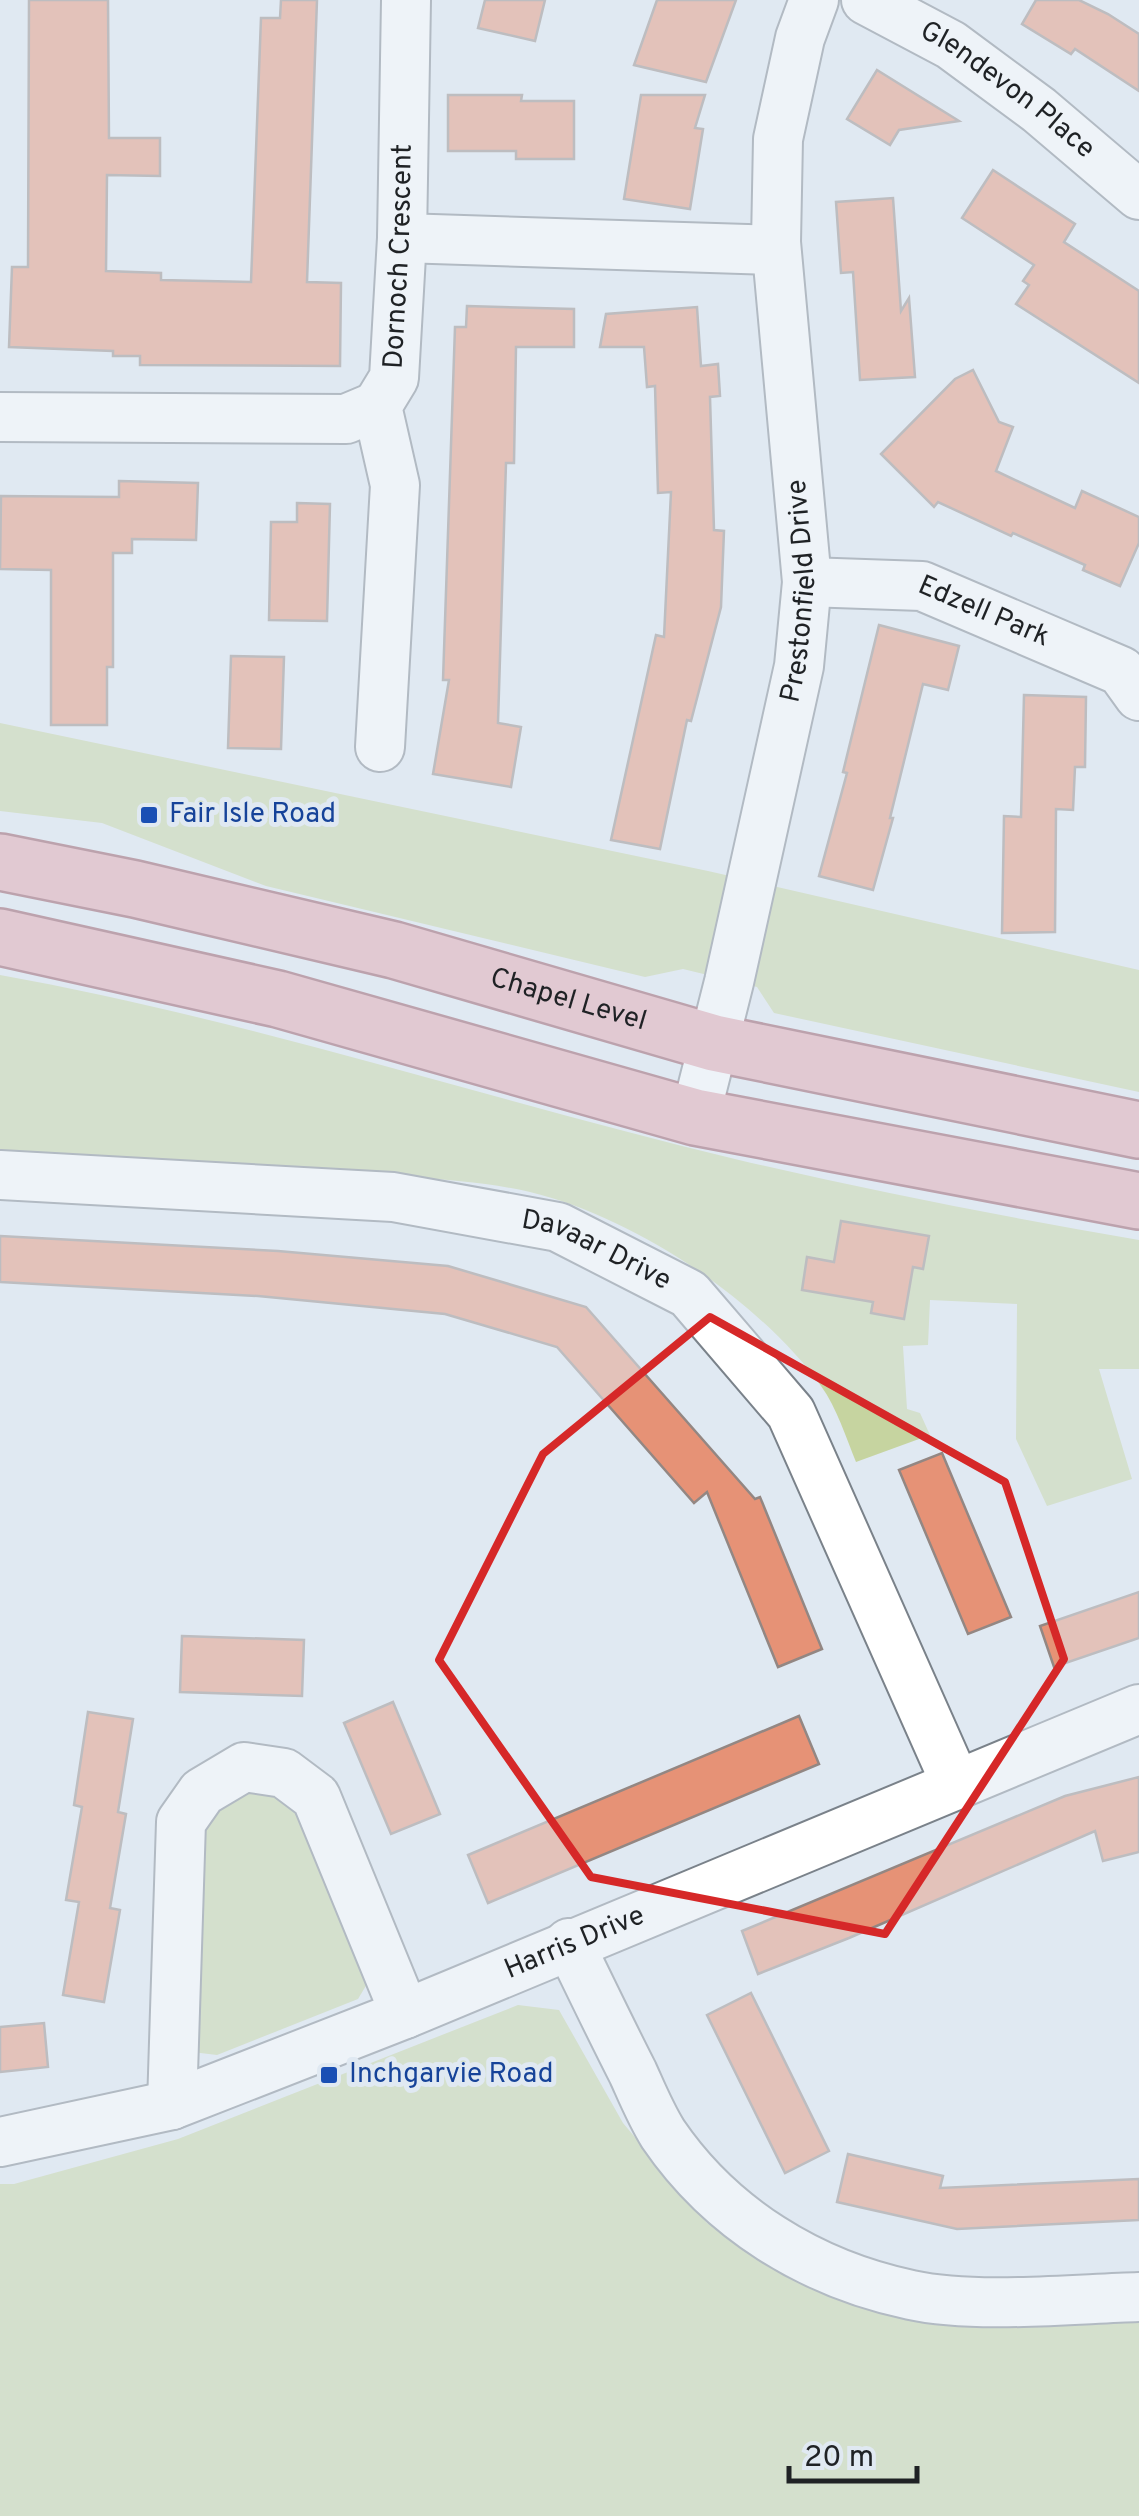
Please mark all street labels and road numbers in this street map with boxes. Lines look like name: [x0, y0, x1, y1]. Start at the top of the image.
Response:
street label: Glendevon Place: [913, 14, 1102, 167]
street label: Dornoch Crescent: [377, 144, 422, 370]
street label: Prestonfield Drive: [773, 478, 826, 706]
street label: Edzell Park: [912, 568, 1055, 656]
street label: Chapel Level: [486, 961, 650, 1040]
street label: Davaar Drive: [519, 1203, 677, 1300]
street label: Harris Drive: [499, 1898, 650, 1989]

